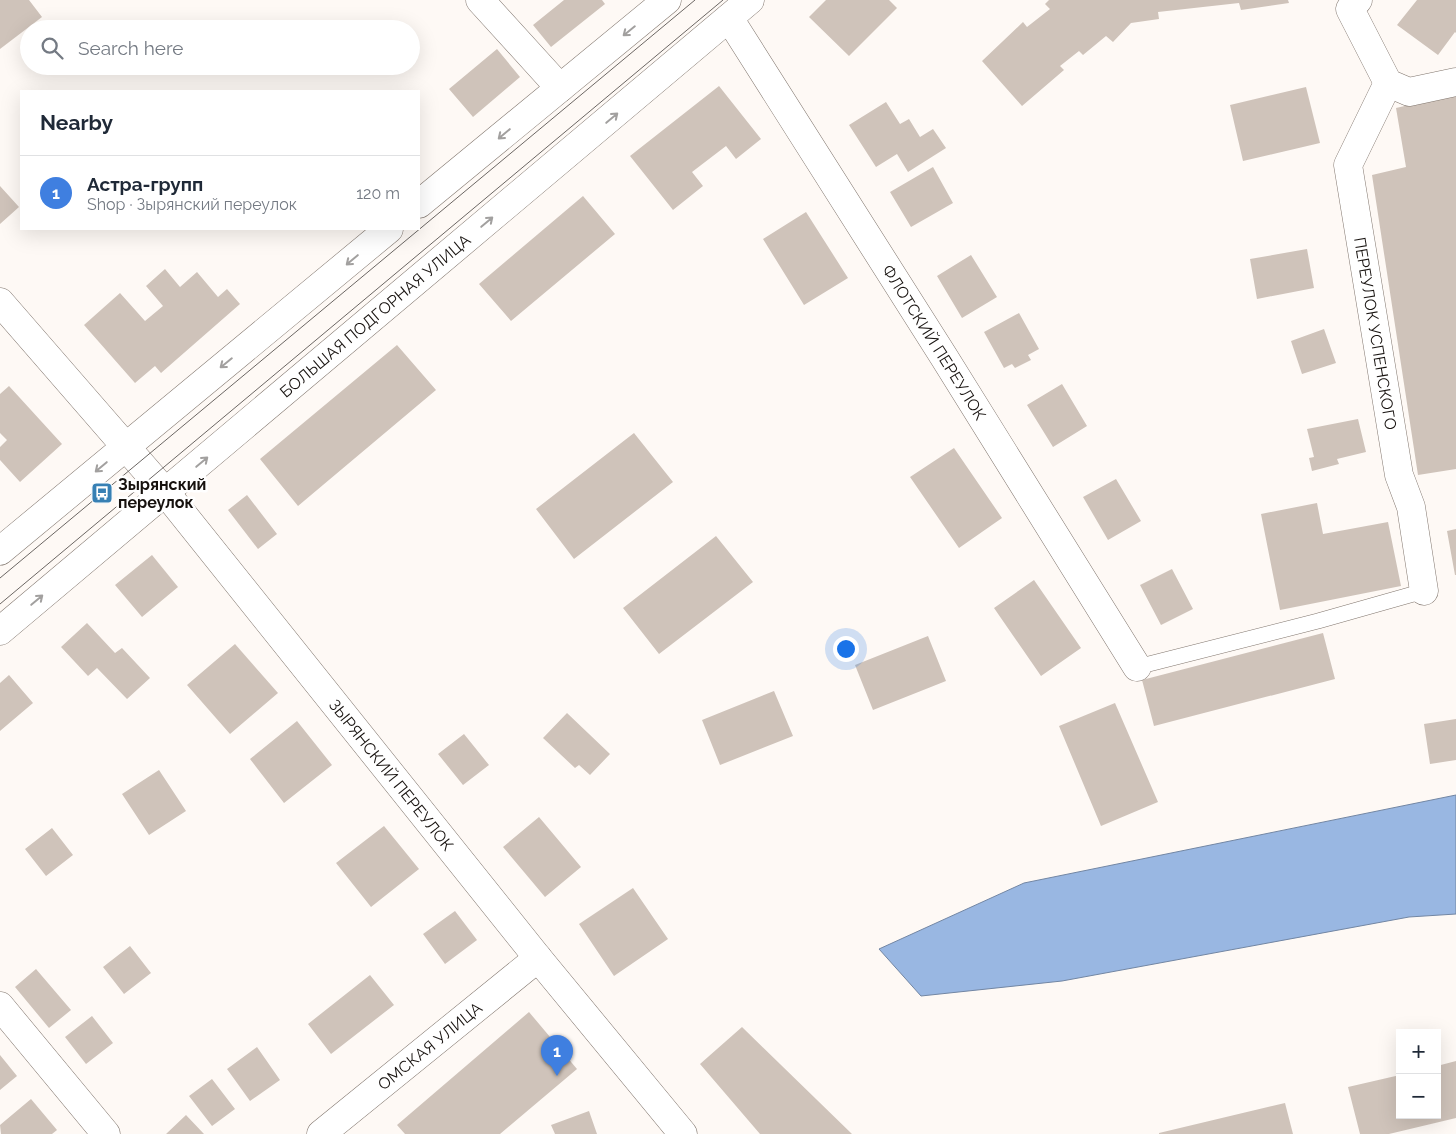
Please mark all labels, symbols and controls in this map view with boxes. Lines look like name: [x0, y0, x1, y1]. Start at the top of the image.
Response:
search box: [20, 20, 420, 75]
one-way arrow: [623, 25, 636, 36]
icon: search: [38, 34, 66, 62]
text: Search here: [78, 37, 184, 59]
text: Nearby: [40, 110, 113, 135]
one-way arrow: [605, 112, 618, 123]
one-way arrow: [497, 129, 510, 140]
text: Астра-групп: [87, 173, 203, 195]
text: 1: [52, 184, 60, 203]
text: 120 m: [356, 184, 400, 203]
text: Shop · Зырянский переулок: [87, 195, 297, 214]
one-way arrow: [481, 217, 494, 228]
street label: БОЛЬШАЯ ПОДГОРНАЯ УЛИЦА: [276, 230, 475, 401]
street label: ПЕРЕУЛОК УСПЕНСКОГО: [1350, 236, 1400, 431]
one-way arrow: [345, 254, 358, 265]
street label: ФЛОТСКИЙ ПЕРЕУЛОК: [878, 262, 990, 424]
one-way arrow: [220, 358, 233, 369]
one-way arrow: [196, 457, 209, 468]
one-way arrow: [95, 461, 108, 472]
place label: Зырянский переулок: [118, 475, 206, 512]
bus stop icon: Зырянский переулок: [90, 481, 114, 505]
one-way arrow: [31, 594, 44, 606]
your location: [833, 636, 859, 662]
street label: ЗЫРЯНСКИЙ ПЕРЕУЛОК: [325, 696, 457, 855]
street label: ОМСКАЯ УЛИЦА: [374, 998, 486, 1094]
map controls: [1396, 1029, 1441, 1119]
button: +: [1396, 1029, 1441, 1074]
pin: 1: [541, 1035, 573, 1076]
button: −: [1396, 1074, 1441, 1119]

